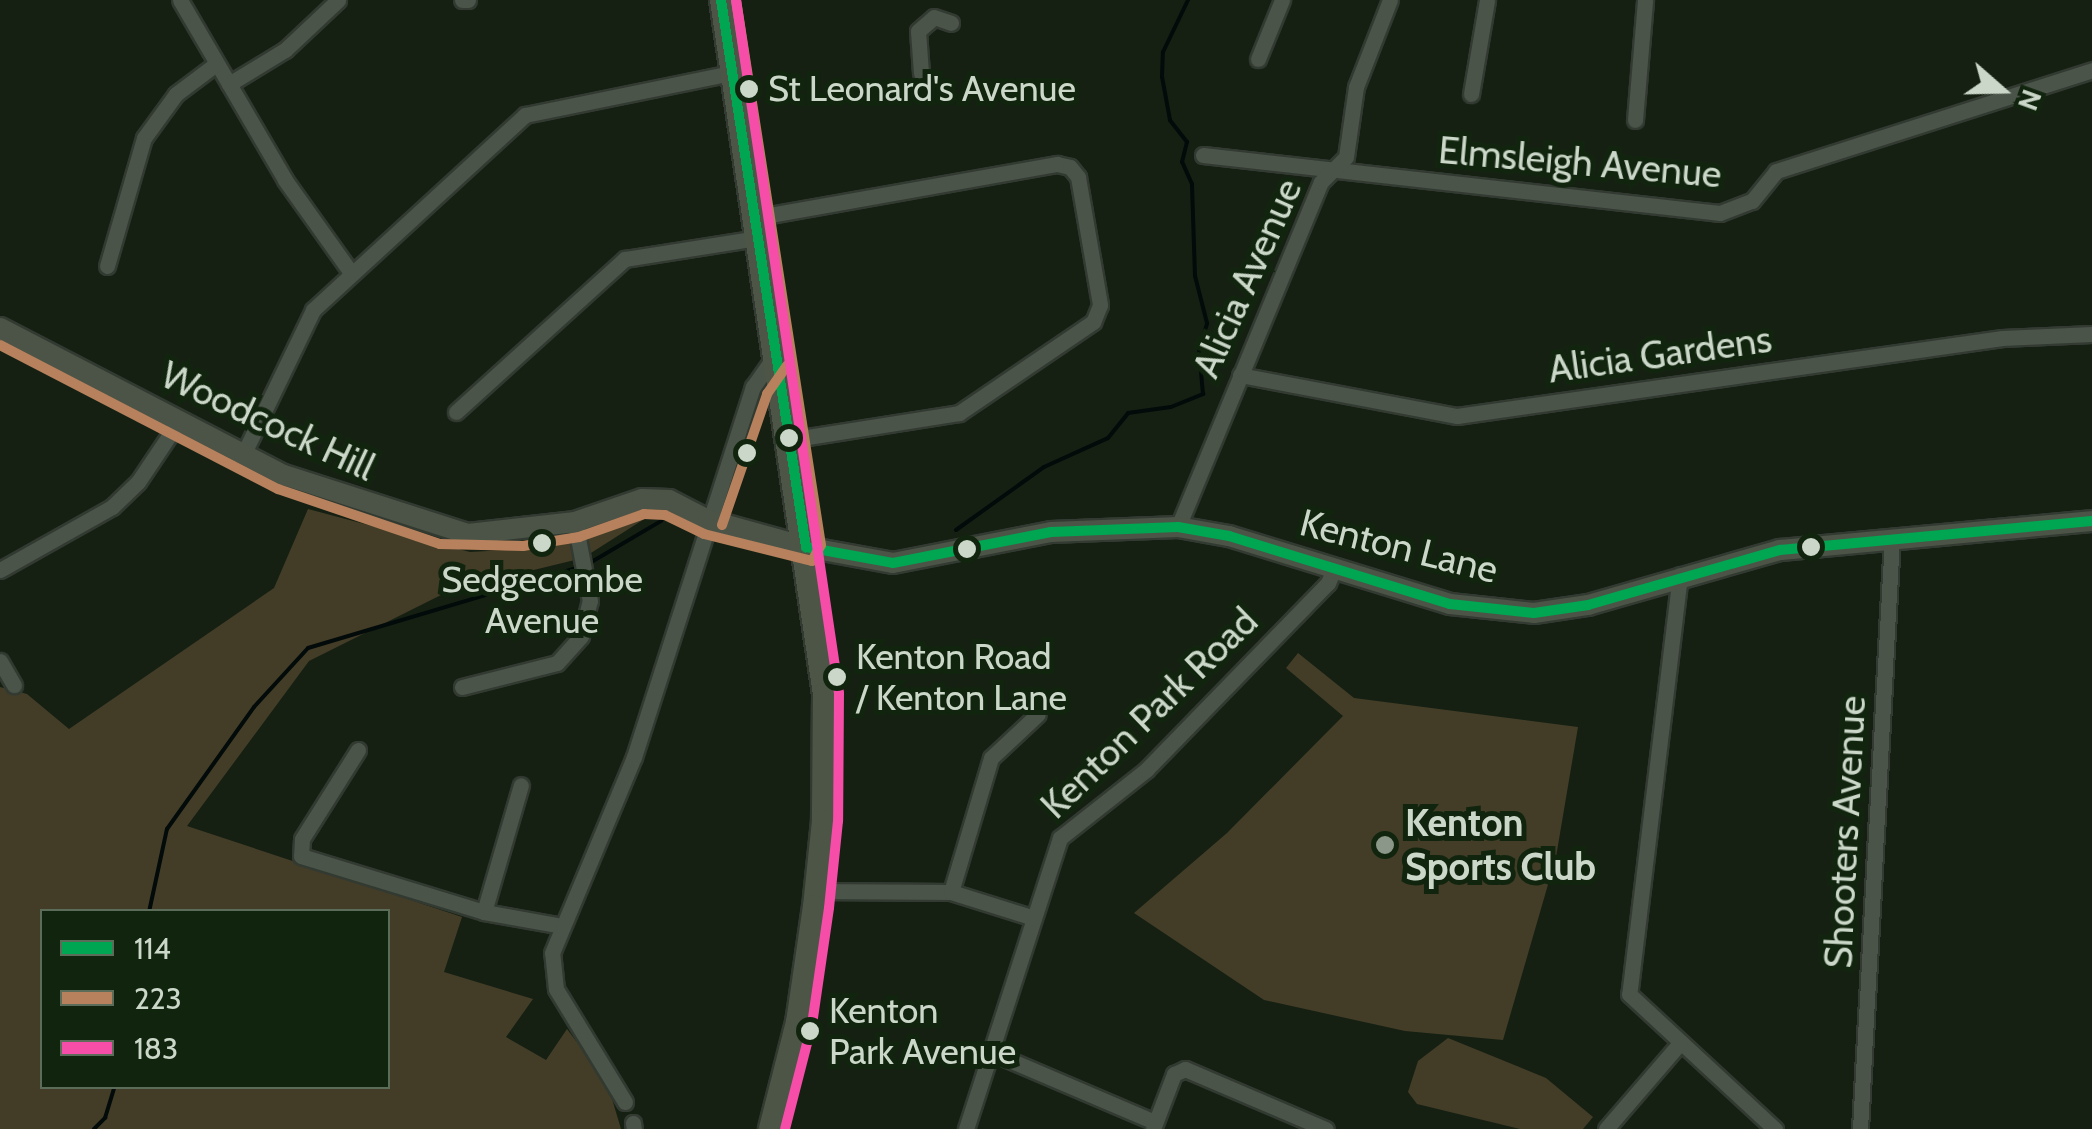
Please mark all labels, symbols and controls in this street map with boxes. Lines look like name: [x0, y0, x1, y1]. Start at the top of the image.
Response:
north arrow: [1952, 40, 2052, 140]
place label: St Leonard's Avenue: [768, 67, 1076, 111]
marker: St Leonard's Avenue: [739, 79, 759, 99]
text: N: [2011, 85, 2050, 115]
street label: Elmsleigh Avenue: [1437, 127, 1723, 197]
street label: Alicia Avenue: [1183, 172, 1311, 384]
street label: Alicia Gardens: [1545, 316, 1775, 392]
street label: Woodcock Hill: [154, 352, 382, 490]
unlabelled marker: [779, 428, 799, 448]
unlabelled marker: [737, 443, 757, 463]
street label: Kenton Lane: [1296, 499, 1502, 593]
marker: Sedgecombe Avenue: [532, 533, 552, 553]
unlabelled marker: [1801, 537, 1821, 557]
unlabelled marker: [957, 539, 977, 559]
place label: Sedgecombe Avenue: [441, 557, 643, 642]
street label: Kenton Park Road: [1031, 598, 1267, 828]
place label: Kenton Road / Kenton Lane: [856, 634, 1067, 719]
marker: Kenton Road / Kenton Lane: [827, 667, 847, 687]
street label: Shooters Avenue: [1815, 694, 1875, 970]
place label: Kenton Sports Club: [1405, 800, 1596, 889]
marker: Kenton Sports Club: [1374, 834, 1396, 856]
legend: [40, 909, 390, 1089]
text: 114: [134, 930, 171, 967]
text: 223: [134, 980, 182, 1017]
place label: Kenton Park Avenue: [829, 988, 1016, 1073]
marker: Kenton Park Avenue: [800, 1021, 820, 1041]
text: 183: [134, 1030, 178, 1067]

